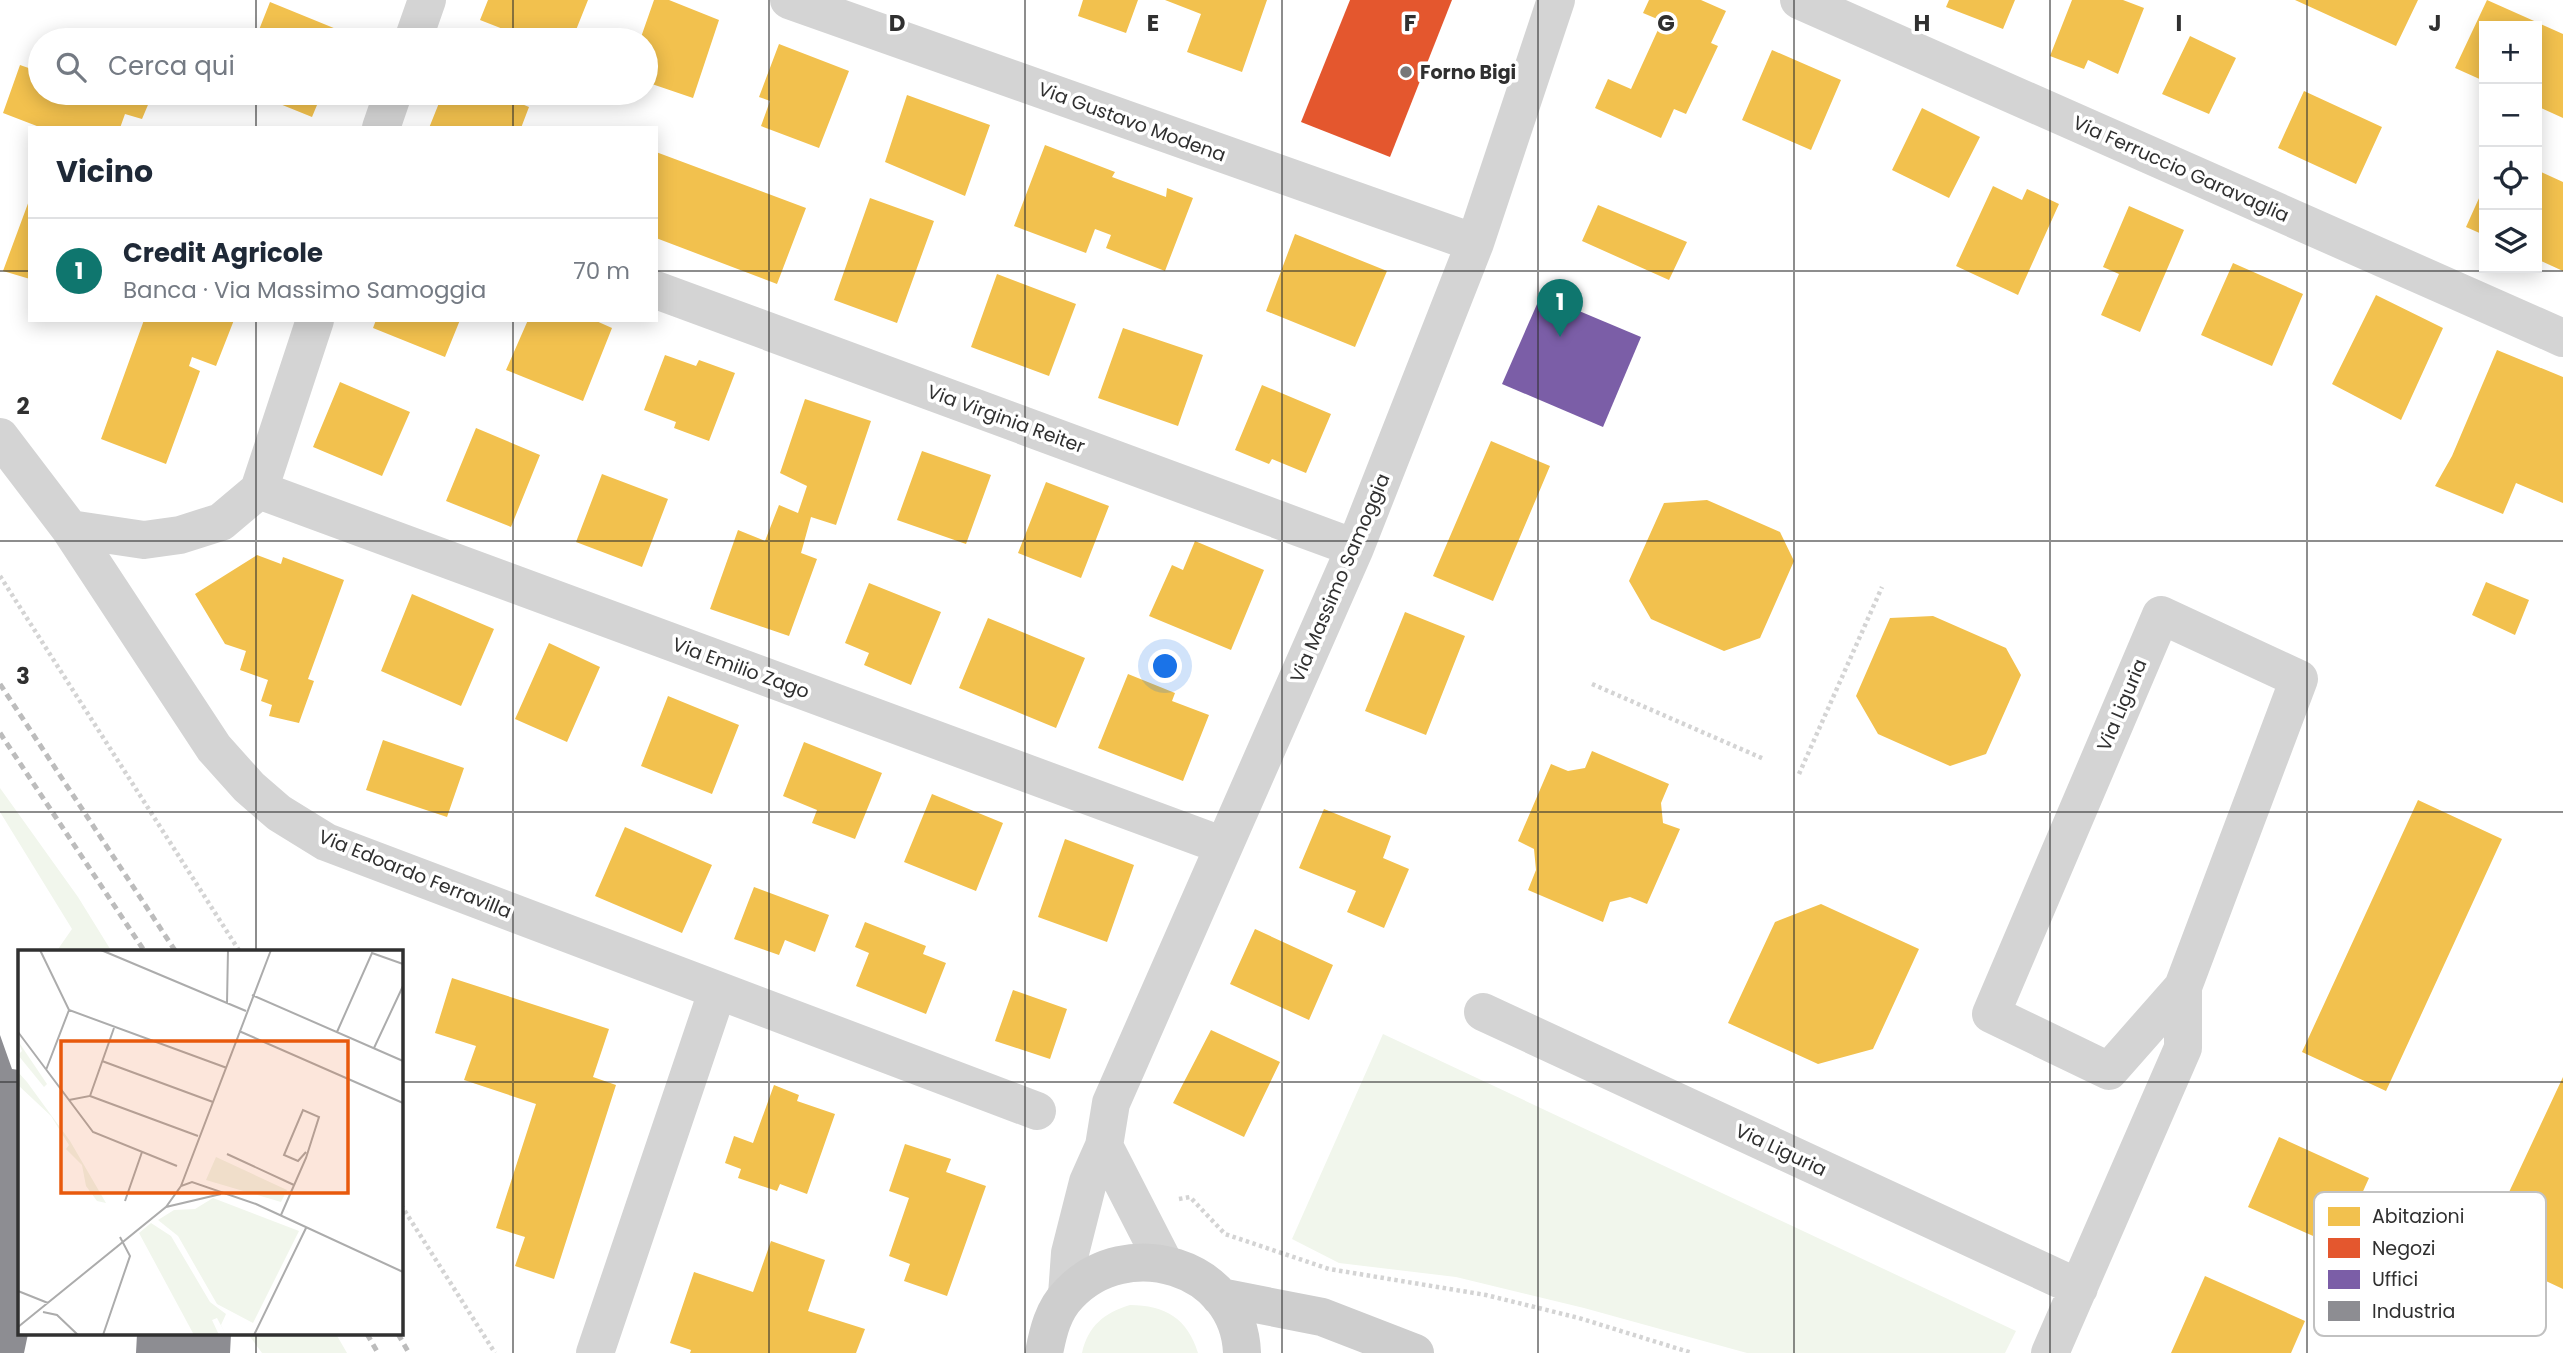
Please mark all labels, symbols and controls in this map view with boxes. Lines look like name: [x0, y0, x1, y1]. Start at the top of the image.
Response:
text: D: [889, 7, 905, 39]
text: E: [1147, 7, 1159, 39]
text: F: [1404, 7, 1416, 39]
text: G: [1657, 7, 1675, 39]
text: H: [1914, 7, 1930, 39]
text: I: [2176, 7, 2182, 39]
text: J: [2428, 7, 2442, 39]
map controls: [2479, 21, 2542, 273]
button: +: [2479, 21, 2542, 84]
search box: [28, 28, 658, 105]
icon: search: [52, 48, 90, 86]
text: Cerca qui: [108, 48, 235, 84]
place label: Forno Bigi: [1420, 59, 1516, 86]
marker: Forno Bigi: [1398, 64, 1414, 80]
street label: Via Gustavo Modena: [1034, 75, 1230, 169]
button: −: [2479, 84, 2542, 147]
street label: Via Ferruccio Garavaglia: [2069, 109, 2293, 229]
button: locate: [2479, 147, 2542, 210]
text: Vicino: [56, 150, 153, 193]
button: layers: [2479, 210, 2542, 273]
text: Credit Agricole: [123, 235, 323, 271]
text: 1: [75, 255, 83, 287]
text: 70 m: [573, 255, 630, 287]
text: Banca · Via Massimo Samoggia: [123, 274, 486, 306]
pin: 1: [1537, 279, 1583, 337]
street label: Via Virginia Reiter: [923, 378, 1089, 460]
text: 2: [16, 390, 30, 422]
street label: Via Massimo Samoggia: [1284, 469, 1396, 687]
street label: Via Emilio Zago: [669, 631, 813, 705]
your location: [1148, 649, 1182, 683]
street label: Via Liguria: [2090, 655, 2154, 755]
text: 3: [16, 660, 30, 692]
street label: Via Edoardo Ferravilla: [314, 823, 516, 925]
inset map: [18, 950, 402, 1336]
street label: Via Liguria: [1731, 1117, 1831, 1183]
legend: [2314, 1192, 2546, 1336]
text: Abitazioni: [2372, 1203, 2464, 1230]
text: Negozi: [2372, 1235, 2435, 1262]
text: Uffici: [2372, 1266, 2418, 1293]
text: Industria: [2372, 1298, 2455, 1325]

